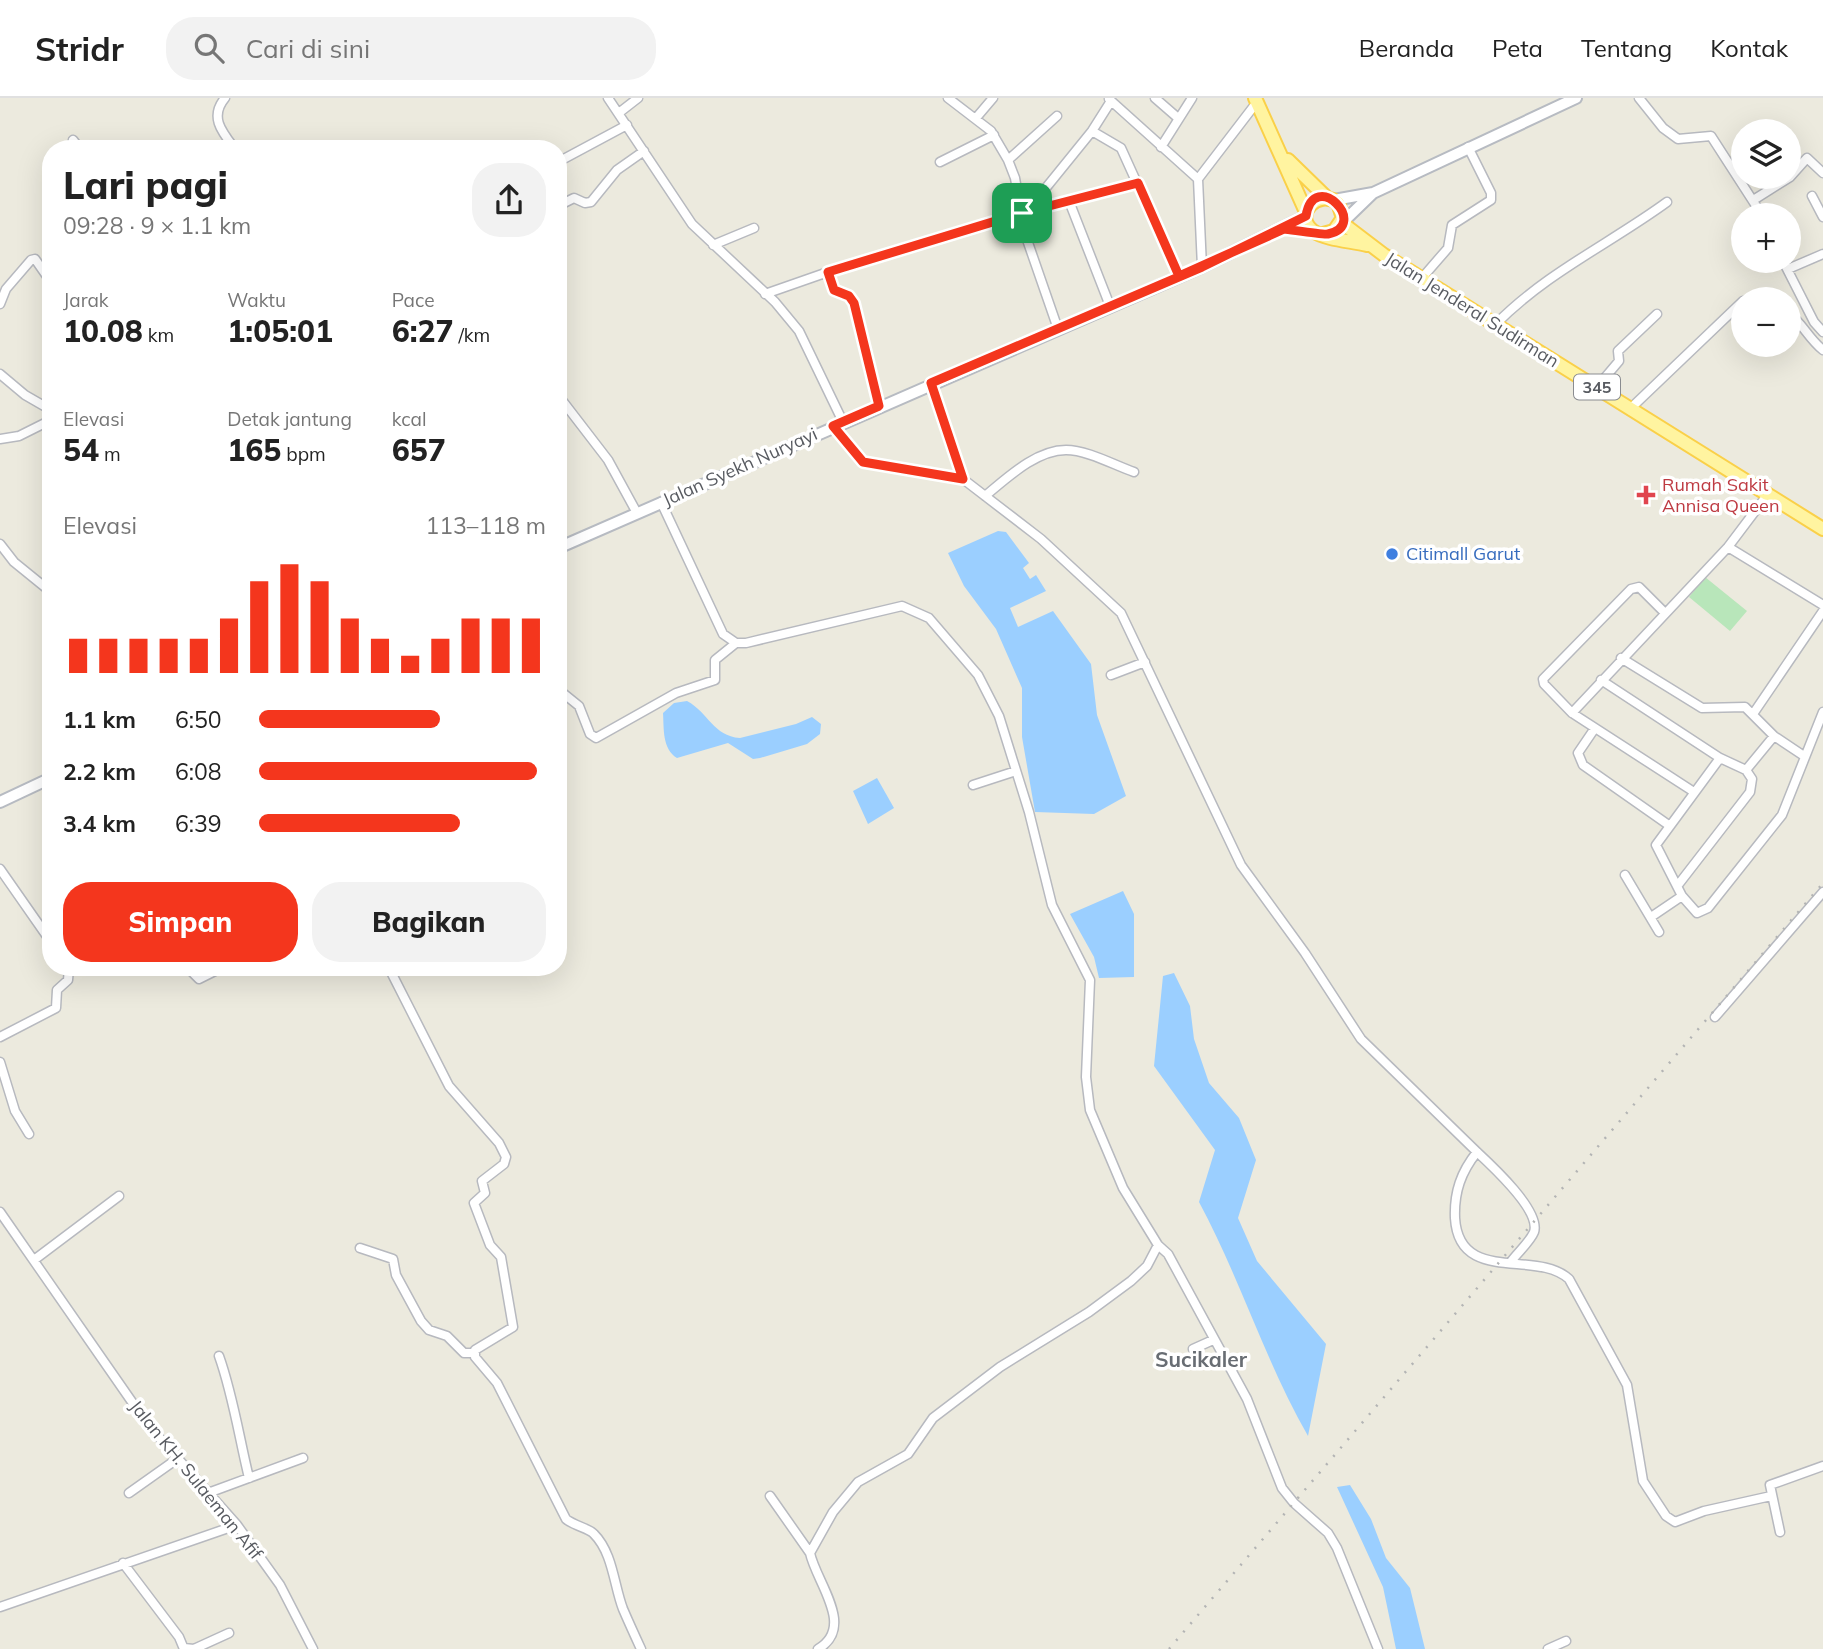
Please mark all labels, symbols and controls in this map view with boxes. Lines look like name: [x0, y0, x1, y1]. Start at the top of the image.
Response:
search box: [166, 17, 656, 80]
text: Stridr: [35, 28, 124, 69]
icon: search: [190, 29, 228, 67]
text: Cari di sini: [246, 32, 370, 65]
text: Beranda: [1359, 33, 1454, 63]
text: Peta: [1492, 33, 1543, 63]
text: Tentang: [1581, 33, 1672, 63]
text: Kontak: [1710, 33, 1788, 63]
map controls: [1731, 119, 1801, 357]
button: layers: [1731, 119, 1801, 189]
text: Lari pagi: [63, 161, 228, 209]
button: share: [472, 163, 546, 237]
pin: [992, 183, 1052, 243]
icon: arrive: [1003, 194, 1041, 232]
button: +: [1731, 203, 1801, 273]
text: 09:28 · 9 × 1.1 km: [63, 211, 251, 240]
street label: Jalan Jenderal Sudirman: [1381, 247, 1563, 372]
button: −: [1731, 287, 1801, 357]
text: Jarak: [63, 288, 109, 312]
text: Waktu: [227, 288, 286, 312]
text: Pace: [392, 288, 435, 312]
text: 10.08: [63, 312, 143, 350]
text: 1:05:01: [227, 312, 333, 350]
text: 6:27: [392, 312, 453, 350]
text: km: [143, 323, 174, 347]
text: /km: [453, 323, 490, 347]
road number: 345: [1574, 374, 1620, 400]
text: Elevasi: [63, 407, 124, 431]
text: Detak jantung: [227, 407, 352, 431]
text: kcal: [392, 407, 426, 431]
street label: Jalan Syekh Nuryayi: [659, 422, 821, 511]
text: 54: [63, 431, 99, 469]
text: 165: [227, 431, 281, 469]
text: 657: [392, 431, 446, 469]
text: m: [99, 442, 121, 466]
text: bpm: [281, 442, 326, 466]
place label: Rumah Sakit Annisa Queen: [1662, 473, 1779, 517]
marker: Rumah Sakit Annisa Queen: [1636, 485, 1656, 505]
text: Elevasi: [63, 511, 137, 540]
text: 113–118 m: [425, 511, 546, 540]
place label: Citimall Garut: [1406, 542, 1520, 565]
marker: Citimall Garut: [1384, 546, 1400, 562]
text: 1.1 km: [63, 705, 136, 734]
text: 6:50: [175, 705, 222, 734]
text: 2.2 km: [63, 757, 136, 786]
text: 6:08: [175, 757, 222, 786]
text: 3.4 km: [63, 809, 136, 838]
text: 6:39: [175, 809, 222, 838]
button: Simpan: [63, 882, 298, 962]
button: Bagikan: [312, 882, 546, 962]
district label: Sucikaler: [1155, 1346, 1248, 1372]
street label: Jalan KH. Sulaeman Afif: [125, 1395, 268, 1565]

